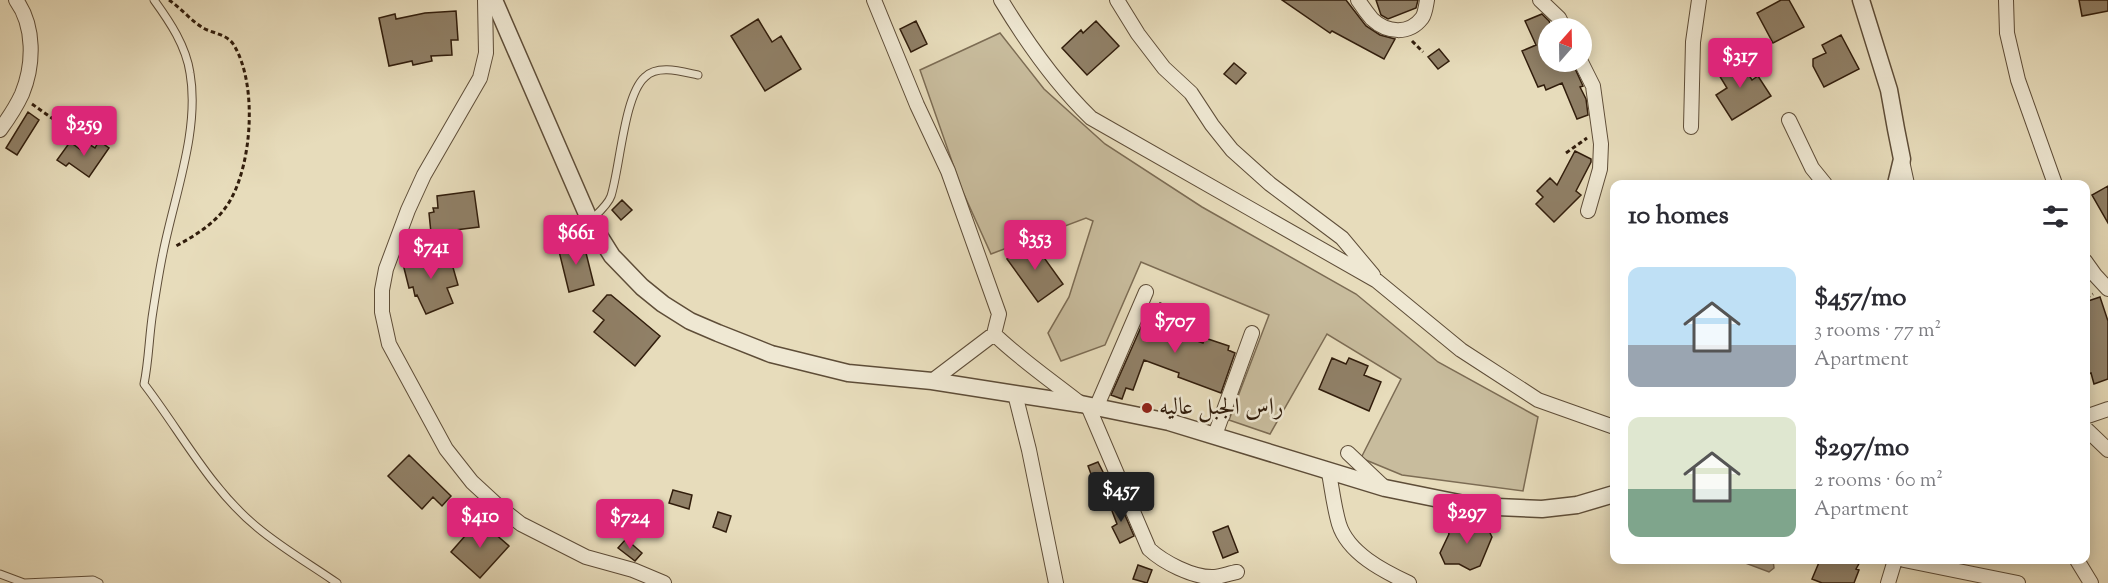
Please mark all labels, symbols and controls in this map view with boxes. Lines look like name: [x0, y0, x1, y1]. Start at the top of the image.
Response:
north arrow: [1538, 18, 1592, 72]
map controls: [1538, 18, 1592, 72]
pin: $317: [1704, 38, 1776, 89]
text: $317: [1722, 43, 1758, 72]
pin: $259: [48, 106, 120, 157]
text: $259: [66, 111, 102, 140]
text: 10 homes: [1628, 198, 1729, 235]
icon: filters: [2039, 200, 2072, 233]
pin: $661: [540, 215, 612, 266]
text: $661: [557, 220, 595, 249]
pin: $353: [999, 220, 1071, 271]
text: $353: [1018, 225, 1052, 254]
pin: $741: [395, 229, 467, 280]
text: $741: [413, 234, 449, 263]
text: $457/mo: [1814, 280, 1906, 317]
icon: home: [1676, 291, 1748, 363]
pin: $707: [1139, 303, 1211, 354]
text: $707: [1155, 308, 1195, 337]
text: 3 rooms · 77 m²: [1814, 317, 1941, 346]
text: Apartment: [1814, 346, 1909, 375]
place label: راس الجبل عاليه: [1159, 391, 1284, 425]
marker: راس الجبل عاليه: [1140, 401, 1154, 415]
text: $297/mo: [1814, 430, 1909, 467]
icon: home: [1676, 441, 1748, 513]
text: 2 rooms · 60 m²: [1814, 467, 1943, 496]
pin: $457: [1085, 472, 1157, 523]
text: $457: [1102, 477, 1140, 506]
pin: $297: [1431, 494, 1503, 545]
text: Apartment: [1814, 496, 1909, 525]
pin: $410: [444, 498, 516, 549]
pin: $724: [594, 499, 666, 550]
text: $297: [1447, 499, 1487, 528]
text: $410: [461, 503, 499, 532]
text: $724: [610, 504, 650, 533]

